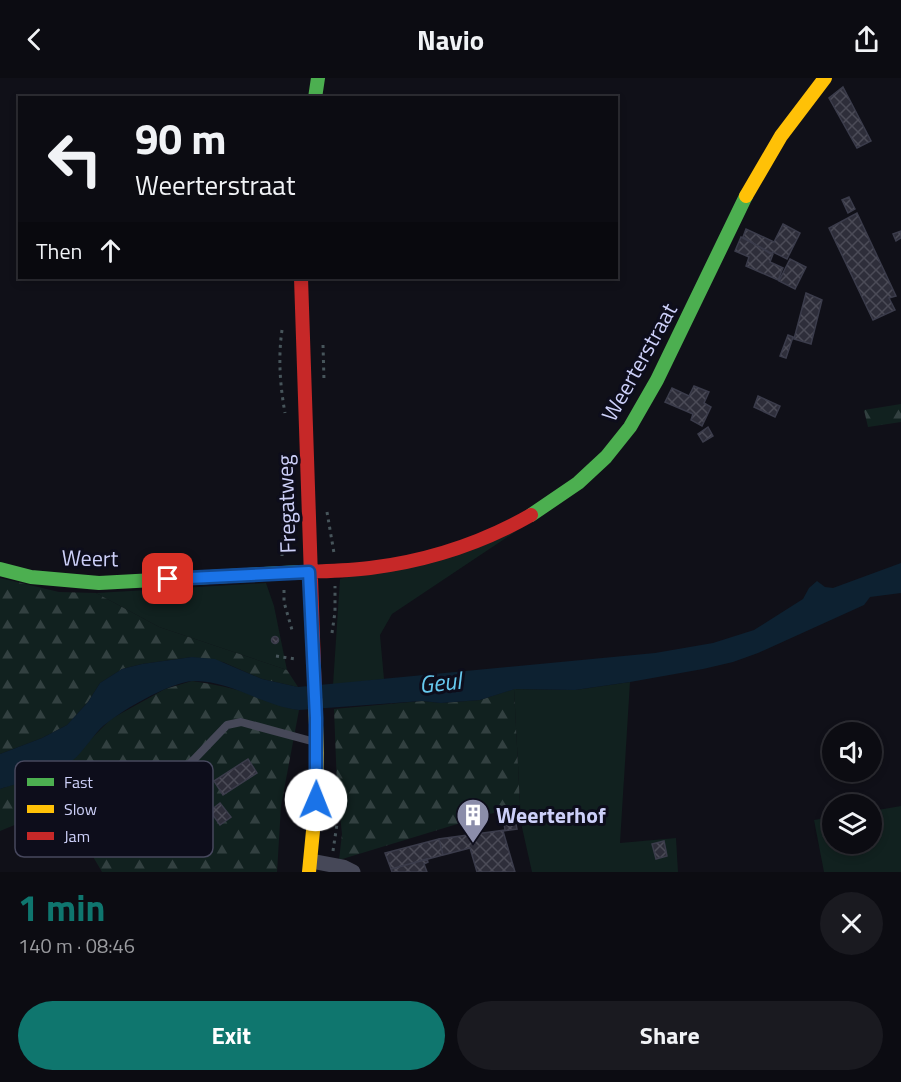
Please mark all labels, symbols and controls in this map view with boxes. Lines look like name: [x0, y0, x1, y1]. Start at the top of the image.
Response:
text: Navio: [417, 19, 484, 60]
icon: back: [18, 23, 51, 56]
icon: share: [850, 23, 883, 56]
text: 90 m: [135, 106, 227, 170]
icon: left: [36, 120, 114, 198]
text: Weerterstraat: [135, 164, 295, 205]
text: Then: [36, 234, 82, 268]
icon: ahead: [94, 234, 127, 267]
street label: Weerterstraat: [592, 296, 686, 427]
street label: Fregatweg: [267, 454, 305, 554]
street label: Weert: [61, 541, 119, 575]
pin: [142, 553, 193, 604]
icon: arrive: [151, 562, 184, 595]
water label: Geul: [417, 662, 466, 702]
map controls: [822, 722, 882, 854]
button: sound: [822, 722, 882, 782]
legend: [15, 761, 213, 857]
position arrow: [284, 768, 348, 832]
text: Fast: [64, 770, 93, 794]
button: layers: [822, 794, 882, 854]
text: Slow: [64, 797, 97, 821]
building icon: Weerterhof: [455, 797, 491, 844]
place label: Weerterhof: [496, 798, 606, 832]
text: Jam: [64, 824, 90, 848]
text: 1 min: [18, 880, 105, 935]
button: close: [820, 892, 883, 955]
text: 140 m · 08:46: [18, 930, 135, 961]
button: Exit: [18, 1001, 445, 1070]
button: Share: [457, 1001, 883, 1070]

